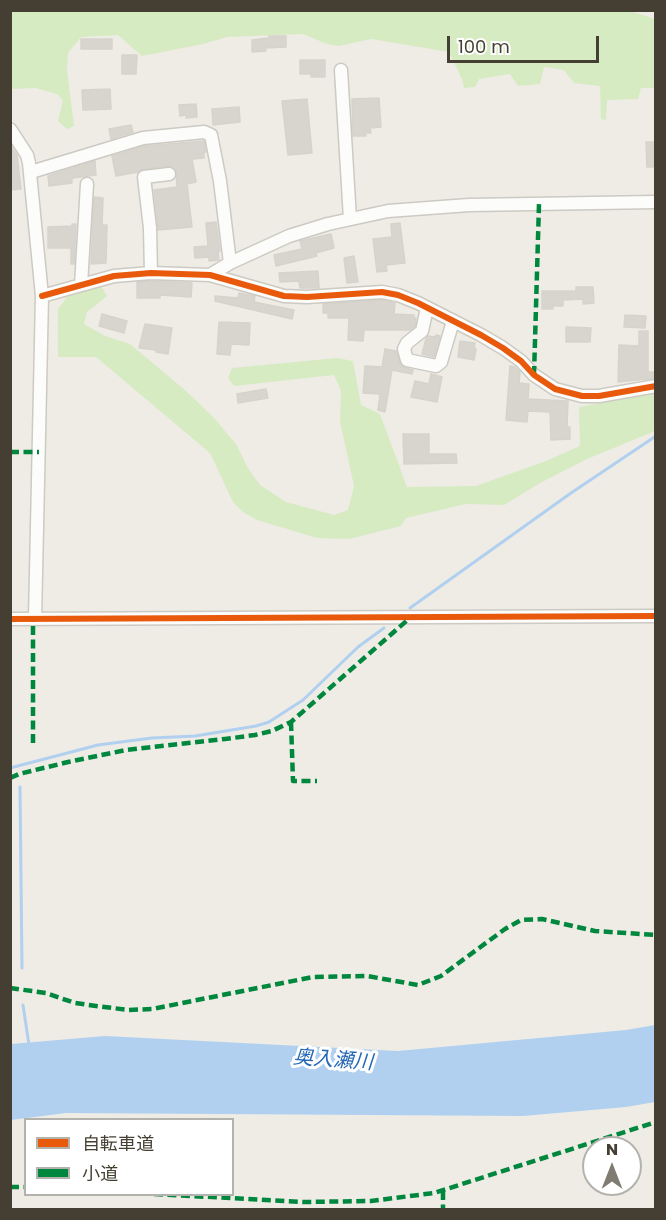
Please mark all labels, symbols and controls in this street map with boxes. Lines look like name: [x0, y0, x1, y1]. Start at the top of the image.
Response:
scale bar: [450, 24, 602, 62]
text: 100 m: [458, 34, 510, 59]
water label: 奥入瀬川: [292, 1046, 374, 1076]
legend: [24, 1118, 234, 1196]
text: 自転車道: [82, 1131, 154, 1156]
north arrow: [582, 1136, 642, 1196]
text: N: [606, 1138, 618, 1161]
text: 小道: [82, 1161, 118, 1186]

